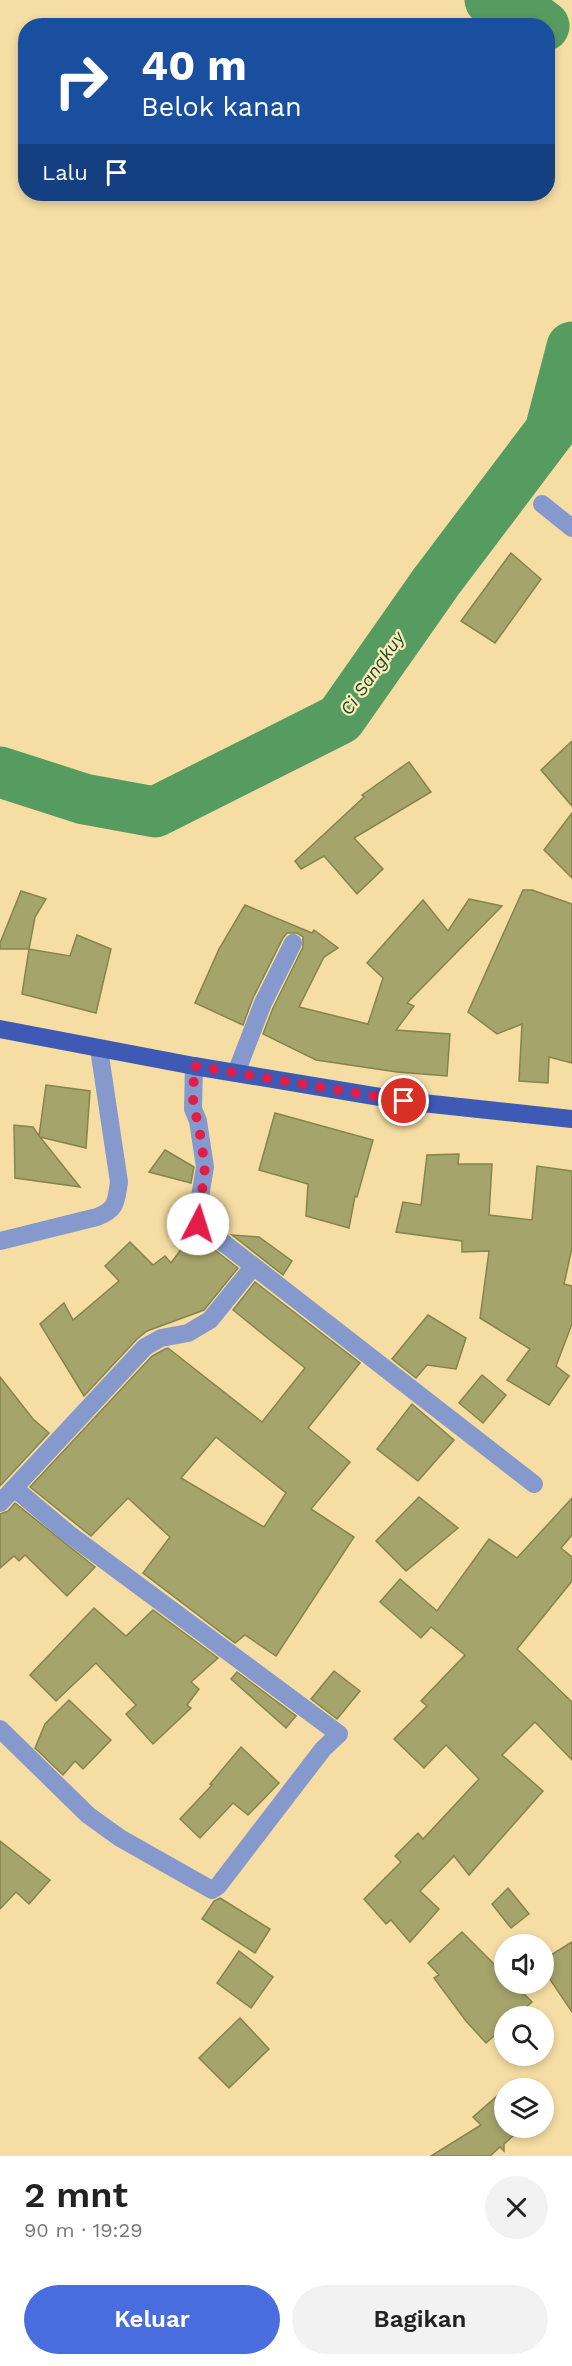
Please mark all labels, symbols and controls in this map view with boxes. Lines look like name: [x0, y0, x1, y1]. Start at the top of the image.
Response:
text: 40 m: [141, 41, 247, 90]
icon: right: [42, 42, 120, 120]
text: Belok kanan: [141, 91, 302, 123]
icon: arrive: [100, 156, 133, 189]
text: Lalu: [42, 160, 88, 185]
water label: Ci Sangkuy: [336, 626, 409, 719]
pin: [378, 1075, 429, 1126]
icon: arrive: [387, 1084, 420, 1117]
position arrow: [166, 1192, 230, 1256]
map controls: [494, 1934, 554, 2138]
button: sound: [494, 1934, 554, 1994]
button: search: [494, 2006, 554, 2066]
button: layers: [494, 2078, 554, 2138]
text: 2 mnt: [24, 2174, 128, 2216]
button: close: [485, 2176, 548, 2239]
text: 90 m · 19:29: [24, 2218, 142, 2242]
button: Keluar: [24, 2285, 280, 2354]
button: Bagikan: [292, 2285, 548, 2354]

